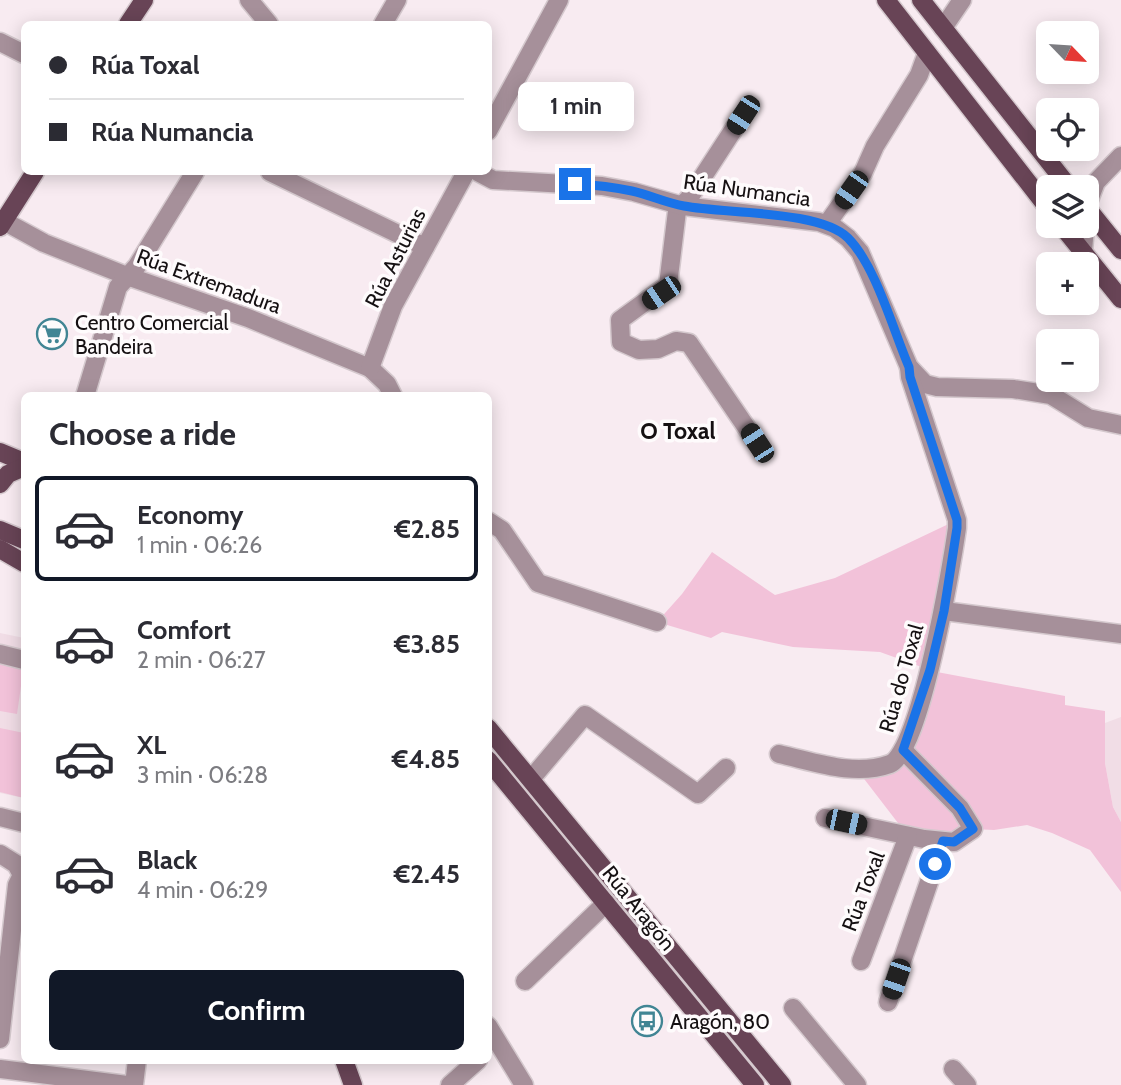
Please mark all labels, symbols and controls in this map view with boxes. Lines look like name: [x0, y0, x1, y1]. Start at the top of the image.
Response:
north arrow: [1036, 21, 1099, 84]
map controls: [1036, 21, 1099, 392]
text: Rúa Toxal: [91, 49, 200, 81]
callout: 1 min: [517, 82, 633, 132]
text: 1 min: [550, 92, 602, 120]
car: [723, 92, 764, 138]
button: locate: [1036, 98, 1099, 161]
text: Rúa Numancia: [91, 116, 253, 148]
car: [831, 167, 872, 213]
route end: [559, 168, 591, 200]
street label: Rúa Numancia: [682, 169, 812, 211]
button: layers: [1036, 175, 1099, 238]
street label: Rúa Asturias: [359, 204, 431, 312]
street label: Rúa Extremadura: [133, 243, 285, 319]
button: +: [1036, 252, 1099, 315]
car: [638, 273, 685, 313]
place label: Centro Comercial Bandeira: [75, 310, 228, 359]
supermarket icon: Centro Comercial Bandeira: [35, 317, 69, 351]
button: −: [1036, 329, 1099, 392]
text: Choose a ride: [49, 414, 236, 453]
district label: O Toxal: [640, 417, 716, 445]
car: [737, 420, 778, 466]
icon: car: [53, 497, 116, 560]
text: Economy: [137, 499, 243, 531]
text: €2.85: [394, 513, 460, 545]
text: 1 min · 06:26: [137, 531, 262, 559]
icon: car: [53, 612, 116, 675]
text: Comfort: [137, 614, 231, 646]
street label: Rúa do Toxal: [874, 621, 928, 735]
text: €3.85: [394, 628, 460, 660]
text: 2 min · 06:27: [137, 646, 265, 674]
icon: car: [53, 727, 116, 790]
text: XL: [137, 729, 166, 761]
text: €4.85: [392, 743, 460, 775]
text: 3 min · 06:28: [137, 761, 268, 789]
car: [824, 807, 869, 837]
icon: car: [53, 842, 116, 905]
text: Black: [137, 844, 197, 876]
street label: Rúa Toxal: [836, 847, 890, 935]
route start: [919, 848, 951, 880]
text: €2.45: [394, 858, 460, 890]
street label: Rúa Aragón: [597, 861, 681, 955]
text: 4 min · 06:29: [137, 876, 268, 904]
car: [880, 956, 913, 1002]
button: Confirm: [49, 970, 464, 1050]
bus stop icon: Aragón, 80: [630, 1004, 664, 1038]
place label: Aragón, 80: [670, 1009, 770, 1034]

